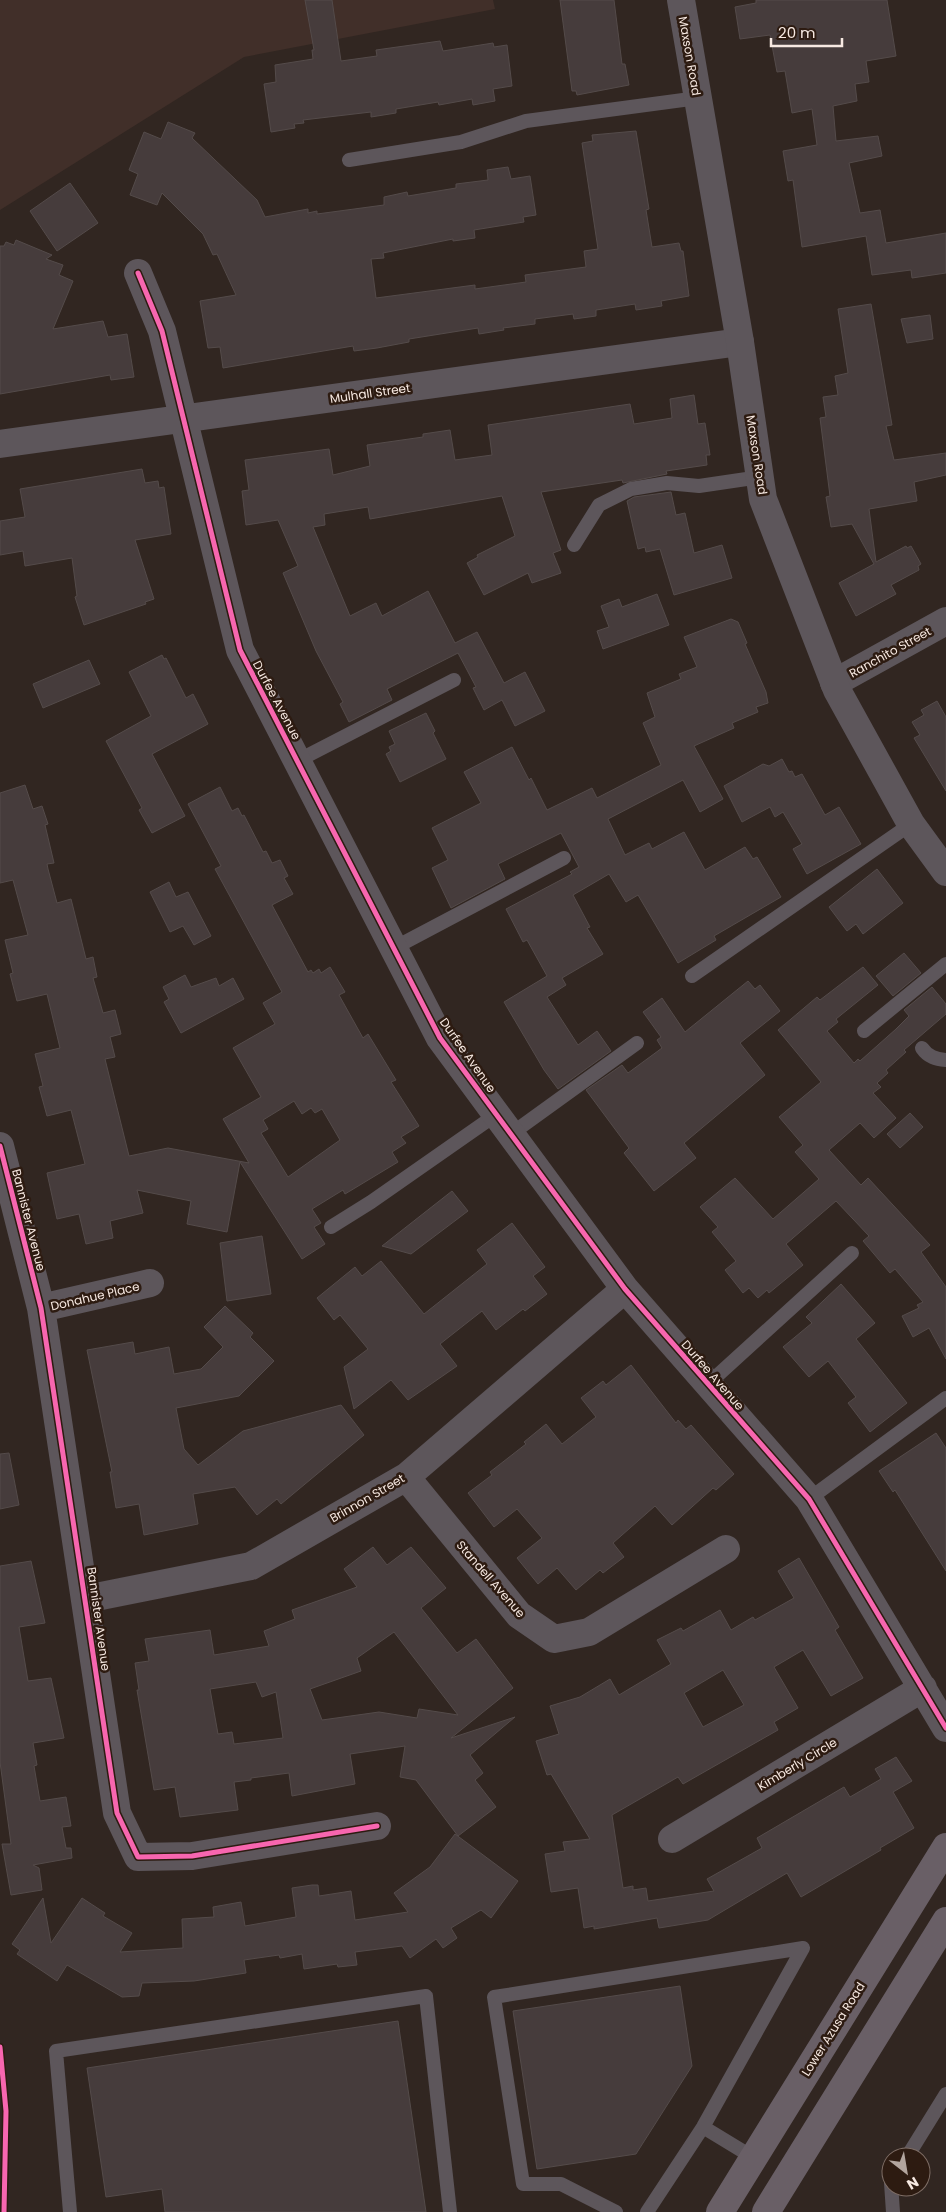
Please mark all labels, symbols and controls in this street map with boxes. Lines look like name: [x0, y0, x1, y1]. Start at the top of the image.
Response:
street label: Maxson Road: [675, 15, 705, 97]
scale bar: [771, 15, 842, 47]
text: 20 m: [778, 22, 816, 43]
street label: Mulhall Street: [329, 379, 411, 407]
street label: Maxson Road: [742, 414, 772, 496]
street label: Ranchito Street: [846, 622, 934, 682]
street label: Durfee Avenue: [249, 657, 305, 743]
street label: Durfee Avenue: [436, 1014, 500, 1096]
street label: Bannister Avenue: [8, 1167, 50, 1273]
street label: Donahue Place: [49, 1278, 141, 1314]
street label: Durfee Avenue: [678, 1336, 748, 1414]
street label: Brinnon Street: [326, 1470, 408, 1526]
street label: Standell Avenue: [453, 1537, 529, 1621]
street label: Bannister Avenue: [83, 1566, 115, 1672]
street label: Kimberly Circle: [754, 1734, 840, 1794]
street label: Lower Azusa Road: [797, 1979, 869, 2079]
north arrow: [881, 2147, 931, 2197]
text: N: [903, 2172, 922, 2194]

